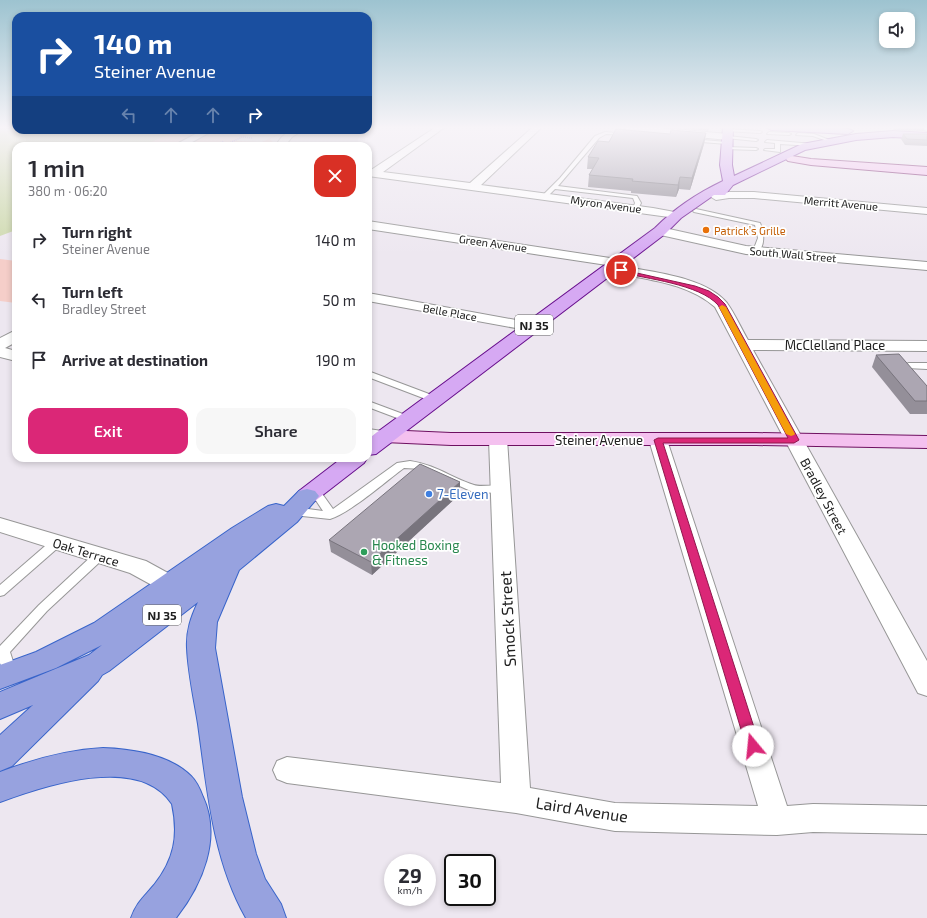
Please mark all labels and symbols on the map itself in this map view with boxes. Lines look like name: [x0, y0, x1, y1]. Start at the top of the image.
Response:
street label: Myron Avenue: [570, 193, 642, 215]
street label: Merritt Avenue: [803, 193, 879, 213]
place label: Patrick’s Grille: [714, 224, 786, 237]
marker: Patrick’s Grille: [701, 225, 711, 235]
street label: Green Avenue: [458, 232, 528, 254]
street label: South Wall Street: [749, 244, 837, 264]
pin: [604, 253, 638, 287]
street label: Belle Place: [422, 301, 478, 323]
road number: NJ 35: [515, 315, 553, 335]
street label: McClelland Place: [785, 337, 885, 353]
street label: Steiner Avenue: [555, 432, 643, 448]
street label: Bradley Street: [797, 455, 851, 537]
place label: 7-Eleven: [437, 486, 489, 502]
marker: 7-Eleven: [424, 489, 434, 499]
street label: Oak Terrace: [51, 534, 121, 570]
place label: Hooked Boxing & Fitness: [372, 537, 459, 568]
marker: Hooked Boxing & Fitness: [359, 547, 369, 557]
street label: Smock Street: [495, 571, 519, 667]
road number: NJ 35: [143, 605, 181, 625]
position arrow: [732, 725, 774, 767]
street label: Laird Avenue: [534, 792, 630, 826]
speed limit sign: 30: [444, 854, 496, 906]

